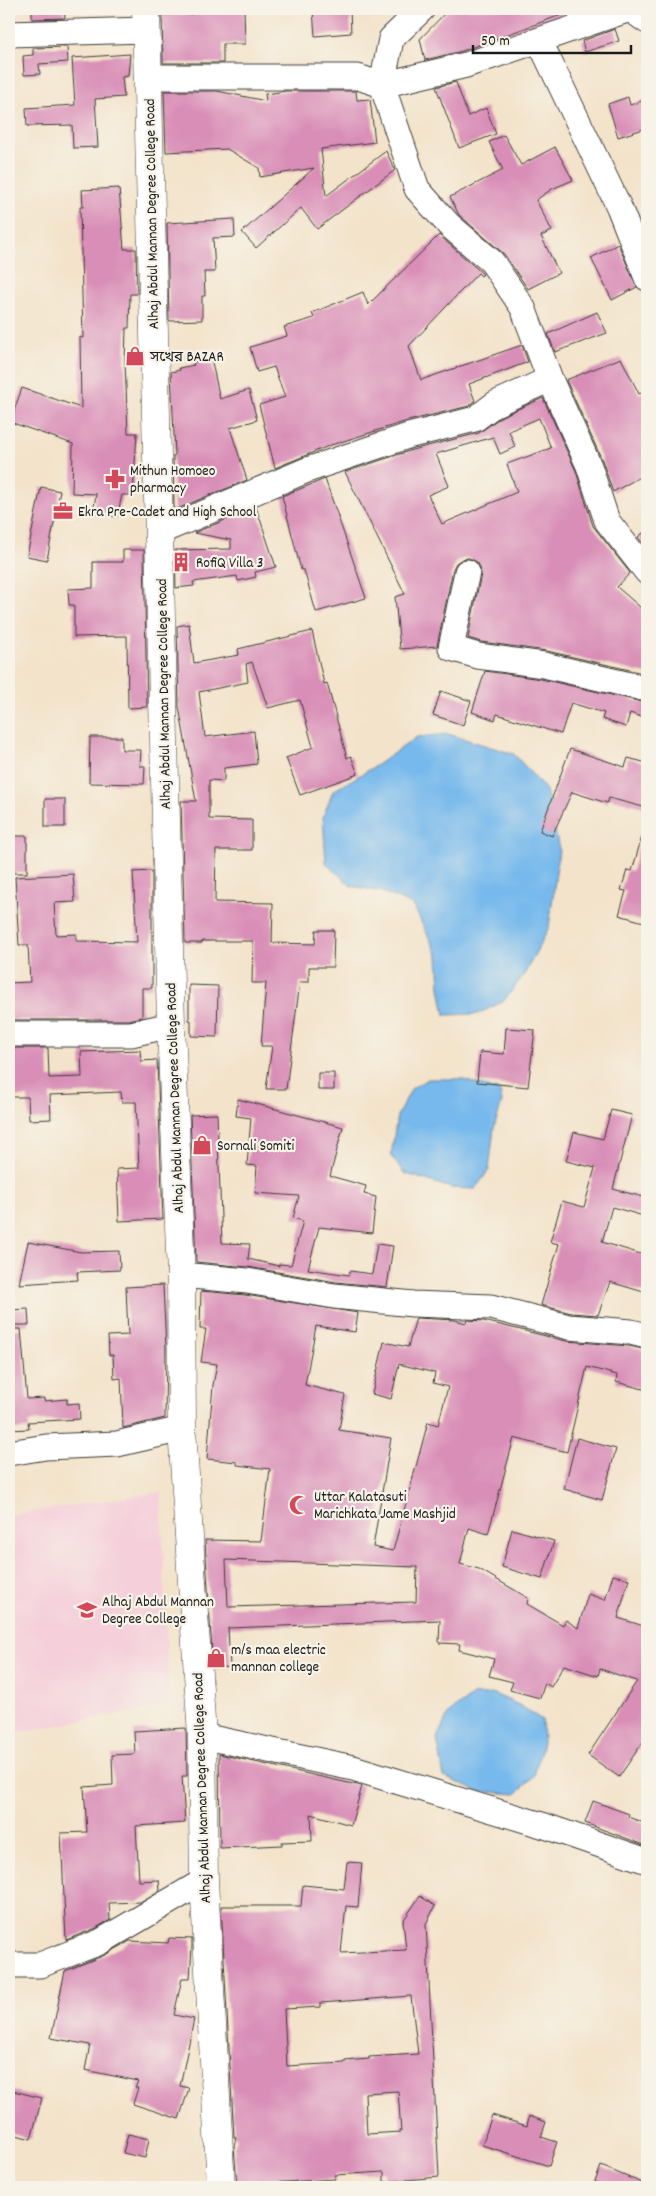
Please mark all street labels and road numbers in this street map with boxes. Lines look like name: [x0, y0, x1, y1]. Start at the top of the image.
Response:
street label: Alhaj Abdul Mannan Degree College Road: [140, 98, 166, 330]
street label: Alhaj Abdul Mannan Degree College Road: [152, 578, 178, 810]
street label: Alhaj Abdul Mannan Degree College Road: [161, 982, 191, 1214]
street label: Alhaj Abdul Mannan Degree College Road: [188, 1672, 218, 1904]

